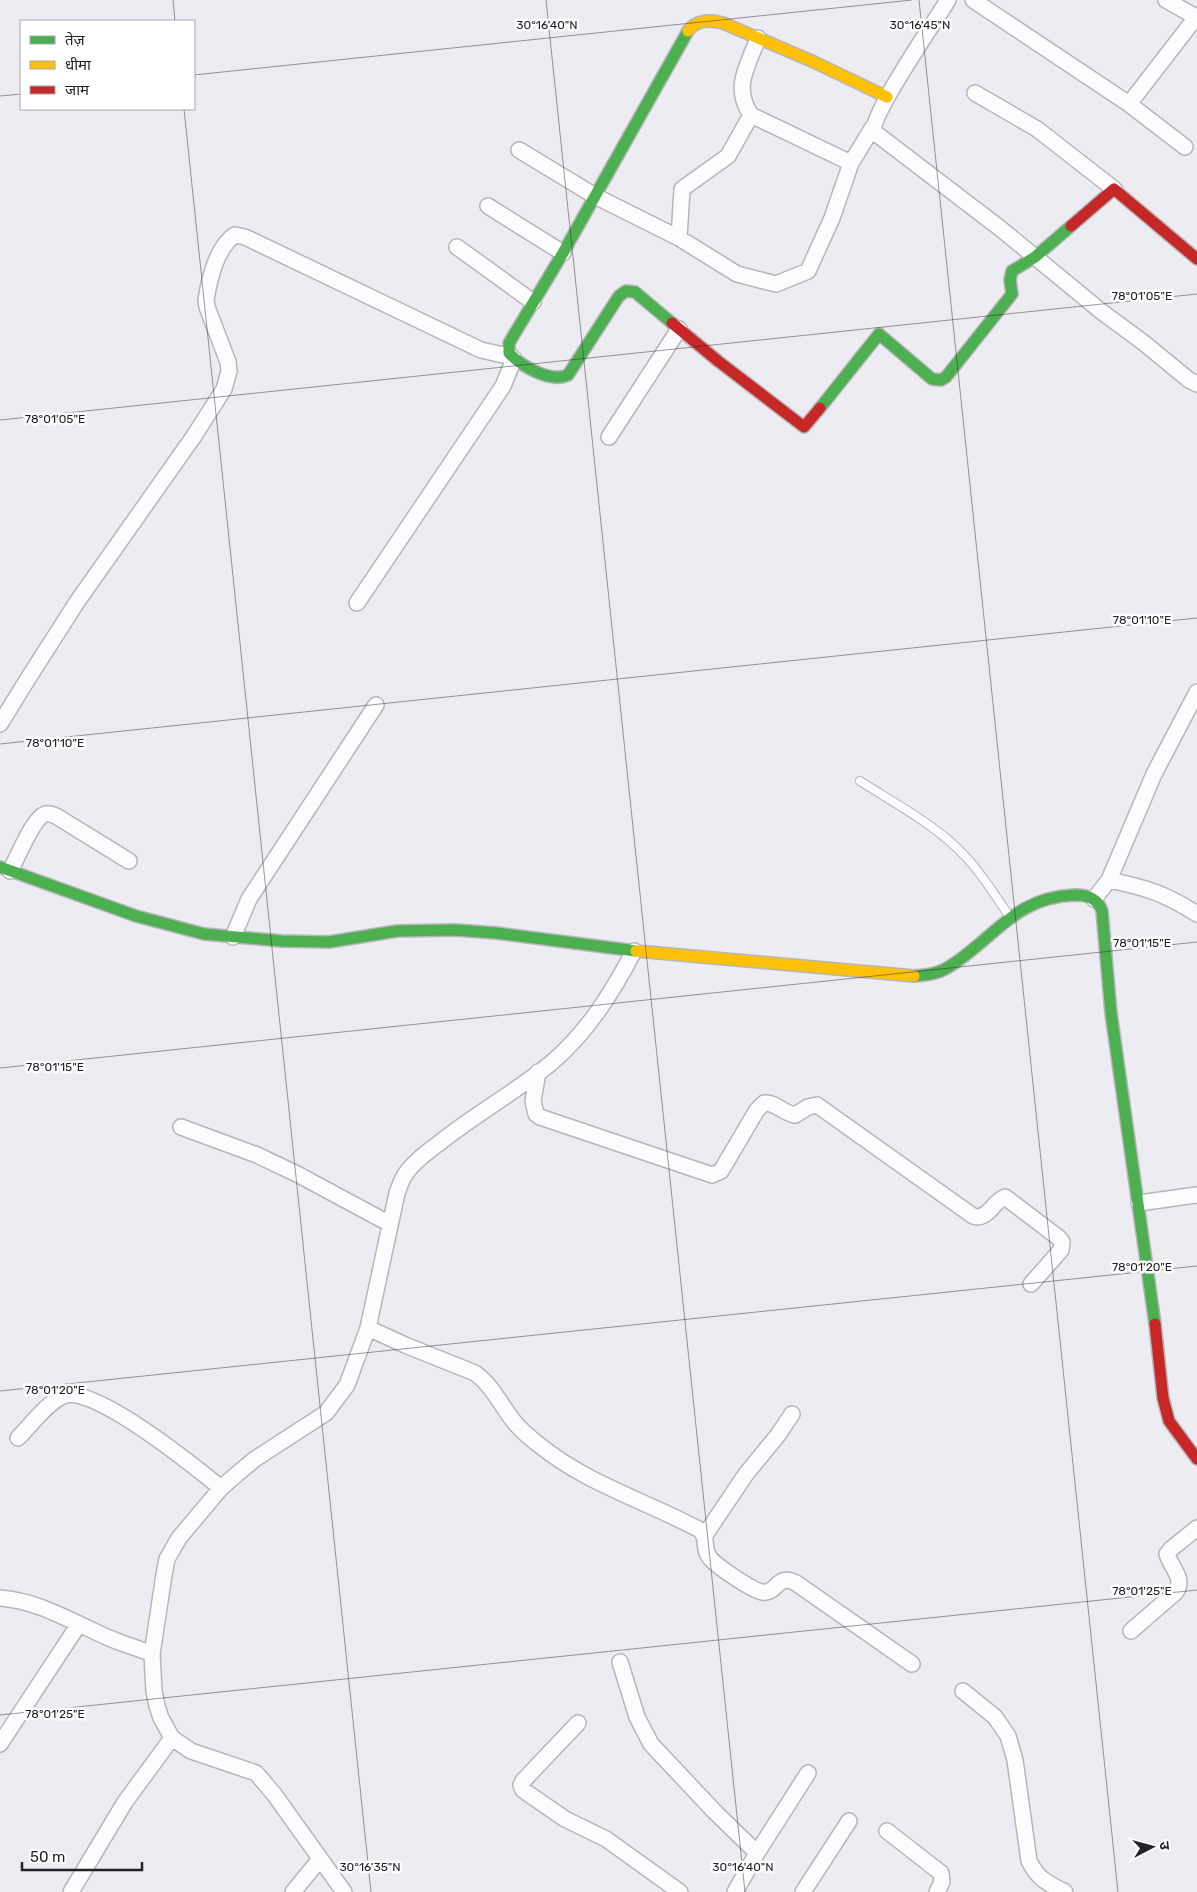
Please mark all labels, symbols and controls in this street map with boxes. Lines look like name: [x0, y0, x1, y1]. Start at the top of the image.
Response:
text: 30°16'40"N: [516, 18, 578, 32]
text: 30°16'45"N: [890, 18, 950, 32]
legend: [20, 20, 195, 110]
text: तेज़: [65, 31, 86, 49]
text: धीमा: [65, 56, 92, 74]
text: जाम: [65, 81, 90, 99]
text: 78°01'05"E: [1112, 289, 1172, 303]
text: 78°01'05"E: [25, 412, 85, 426]
text: 78°01'10"E: [1113, 613, 1171, 627]
text: 78°01'10"E: [26, 736, 84, 750]
text: 78°01'15"E: [1113, 936, 1171, 950]
text: 78°01'15"E: [26, 1060, 84, 1074]
text: 78°01'20"E: [1112, 1260, 1172, 1274]
text: 78°01'20"E: [25, 1383, 85, 1397]
text: 78°01'25"E: [1112, 1584, 1172, 1598]
text: 78°01'25"E: [25, 1707, 85, 1721]
north arrow: [1127, 1822, 1177, 1872]
scale bar: [22, 1840, 142, 1872]
text: उ: [1156, 1841, 1173, 1851]
text: 50 m: [30, 1848, 65, 1866]
text: 30°16'35"N: [339, 1860, 401, 1874]
text: 30°16'40"N: [712, 1860, 774, 1874]

